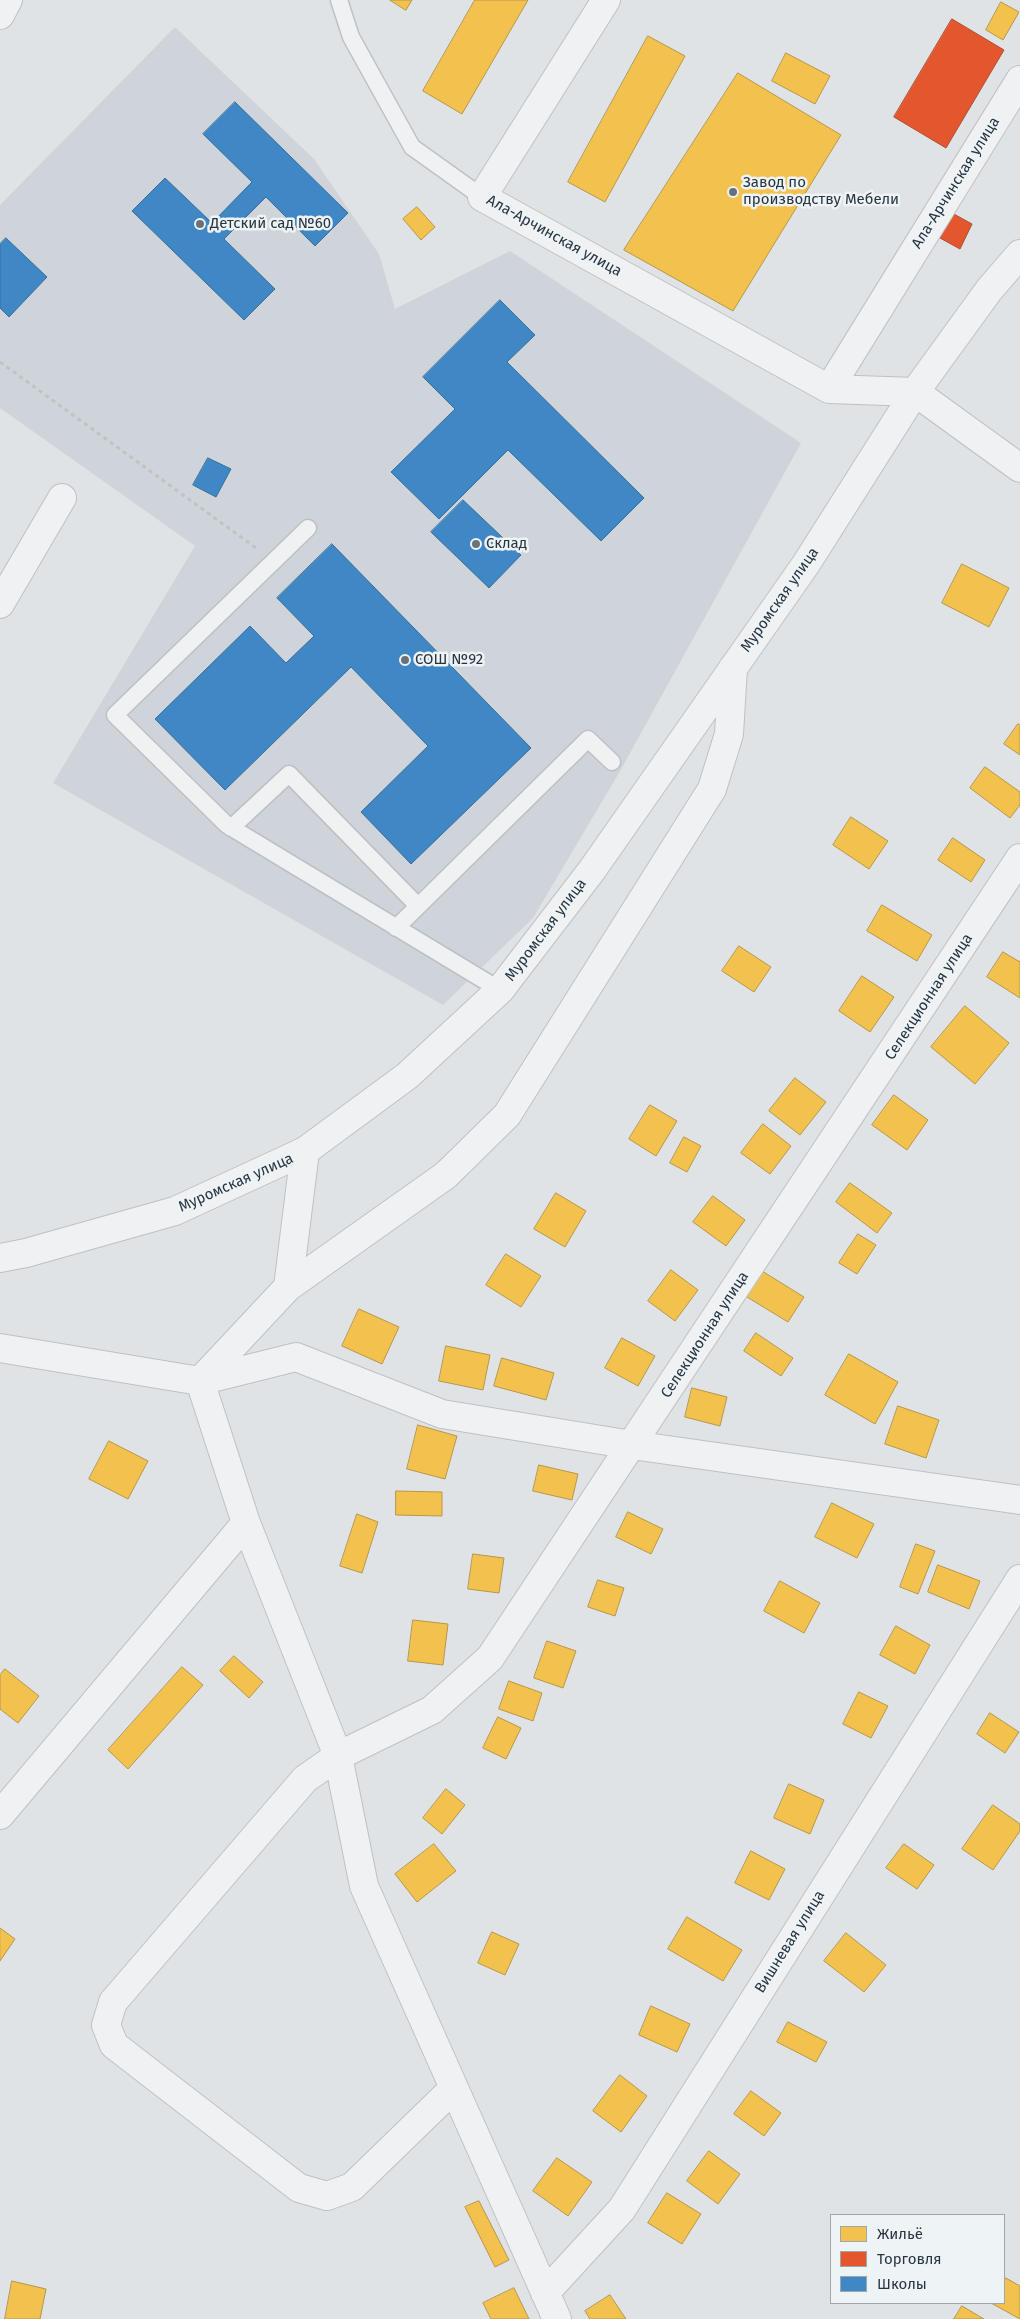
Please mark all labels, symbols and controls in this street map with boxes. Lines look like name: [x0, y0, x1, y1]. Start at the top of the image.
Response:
street label: Ала-Арчинская улица: [908, 114, 1004, 252]
place label: Завод по производству Мебели: [743, 174, 899, 209]
marker: Завод по производству Мебели: [727, 186, 739, 198]
street label: Ала-Арчинская улица: [483, 191, 625, 281]
place label: Детский сад №60: [210, 215, 331, 233]
marker: Детский сад №60: [194, 218, 206, 230]
place label: Склад: [486, 535, 527, 553]
marker: Склад: [470, 538, 482, 550]
street label: Муромская улица: [737, 544, 823, 656]
place label: СОШ №92: [415, 651, 483, 669]
marker: СОШ №92: [399, 654, 411, 666]
street label: Муромская улица: [502, 875, 590, 985]
street label: Селекционная улица: [881, 930, 977, 1064]
street label: Муромская улица: [176, 1150, 296, 1216]
street label: Селекционная улица: [657, 1268, 753, 1402]
street label: Вишневая улица: [751, 1887, 829, 1997]
legend: [830, 2214, 1005, 2304]
text: Жильё: [877, 2225, 923, 2243]
text: Торговля: [877, 2250, 942, 2268]
text: Школы: [877, 2275, 927, 2293]

